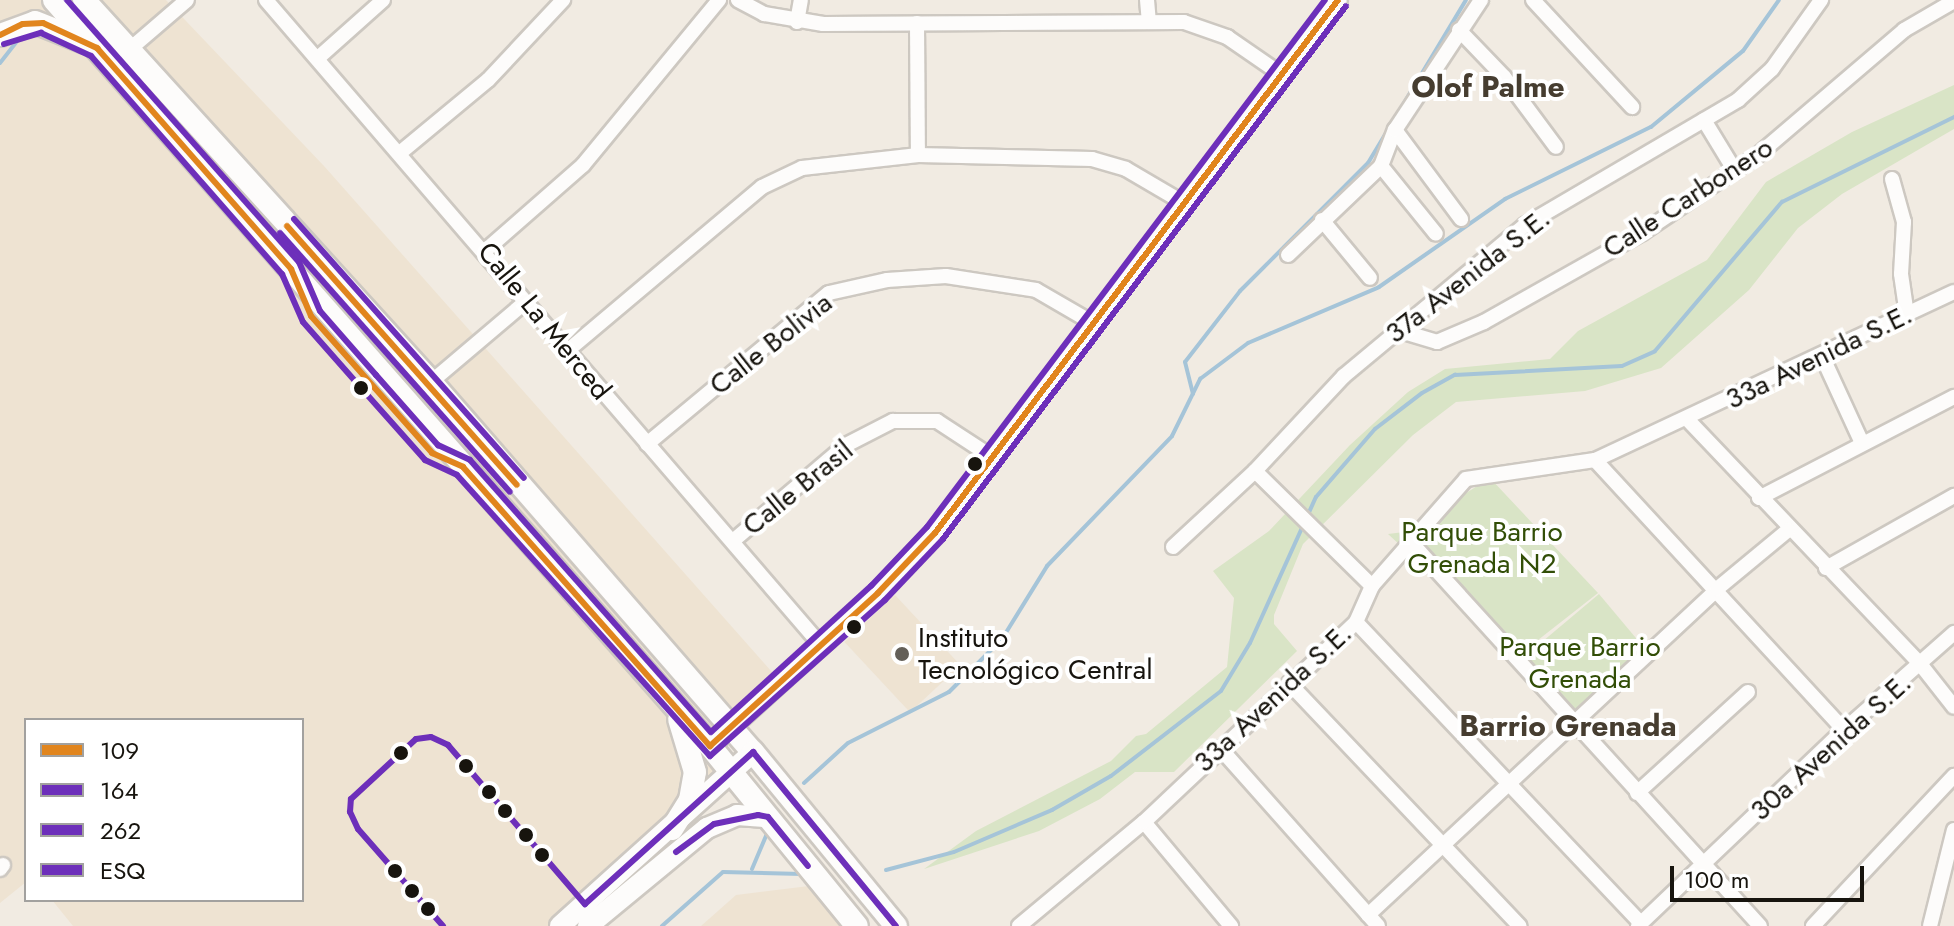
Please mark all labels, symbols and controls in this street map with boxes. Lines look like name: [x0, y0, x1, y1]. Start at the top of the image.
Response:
district label: Olof Palme: [1411, 69, 1565, 105]
street label: Calle Carbonero: [1597, 131, 1779, 265]
street label: 37a Avenida S.E.: [1379, 201, 1557, 351]
street label: Calle La Merced: [470, 235, 618, 407]
street label: Calle Bolivia: [703, 286, 839, 402]
street label: 33a Avenida S.E.: [1720, 297, 1918, 417]
unlabelled marker: [353, 380, 369, 396]
street label: Calle Brasil: [736, 433, 860, 543]
unlabelled marker: [967, 456, 983, 472]
park label: Parque Barrio Grenada N2: [1401, 515, 1563, 581]
street label: 33a Avenida S.E.: [1187, 616, 1359, 780]
unlabelled marker: [846, 619, 862, 635]
place label: Instituto Tecnológico Central: [918, 621, 1153, 687]
park label: Parque Barrio Grenada: [1499, 630, 1661, 696]
marker: Instituto Tecnológico Central: [893, 645, 911, 663]
street label: 30a Avenida S.E.: [1744, 666, 1918, 828]
district label: Barrio Grenada: [1459, 708, 1677, 744]
legend: [24, 718, 304, 902]
text: 109: [100, 733, 139, 768]
unlabelled marker: [393, 745, 409, 761]
unlabelled marker: [458, 758, 474, 774]
text: 164: [100, 773, 139, 808]
unlabelled marker: [481, 784, 497, 800]
unlabelled marker: [497, 803, 513, 819]
text: 262: [100, 813, 141, 848]
unlabelled marker: [518, 827, 534, 843]
unlabelled marker: [534, 847, 550, 863]
scale bar: [1674, 850, 1868, 900]
text: ESQ: [100, 853, 145, 888]
text: 100 m: [1684, 862, 1750, 897]
unlabelled marker: [387, 863, 403, 879]
unlabelled marker: [404, 883, 420, 899]
unlabelled marker: [420, 901, 436, 917]

